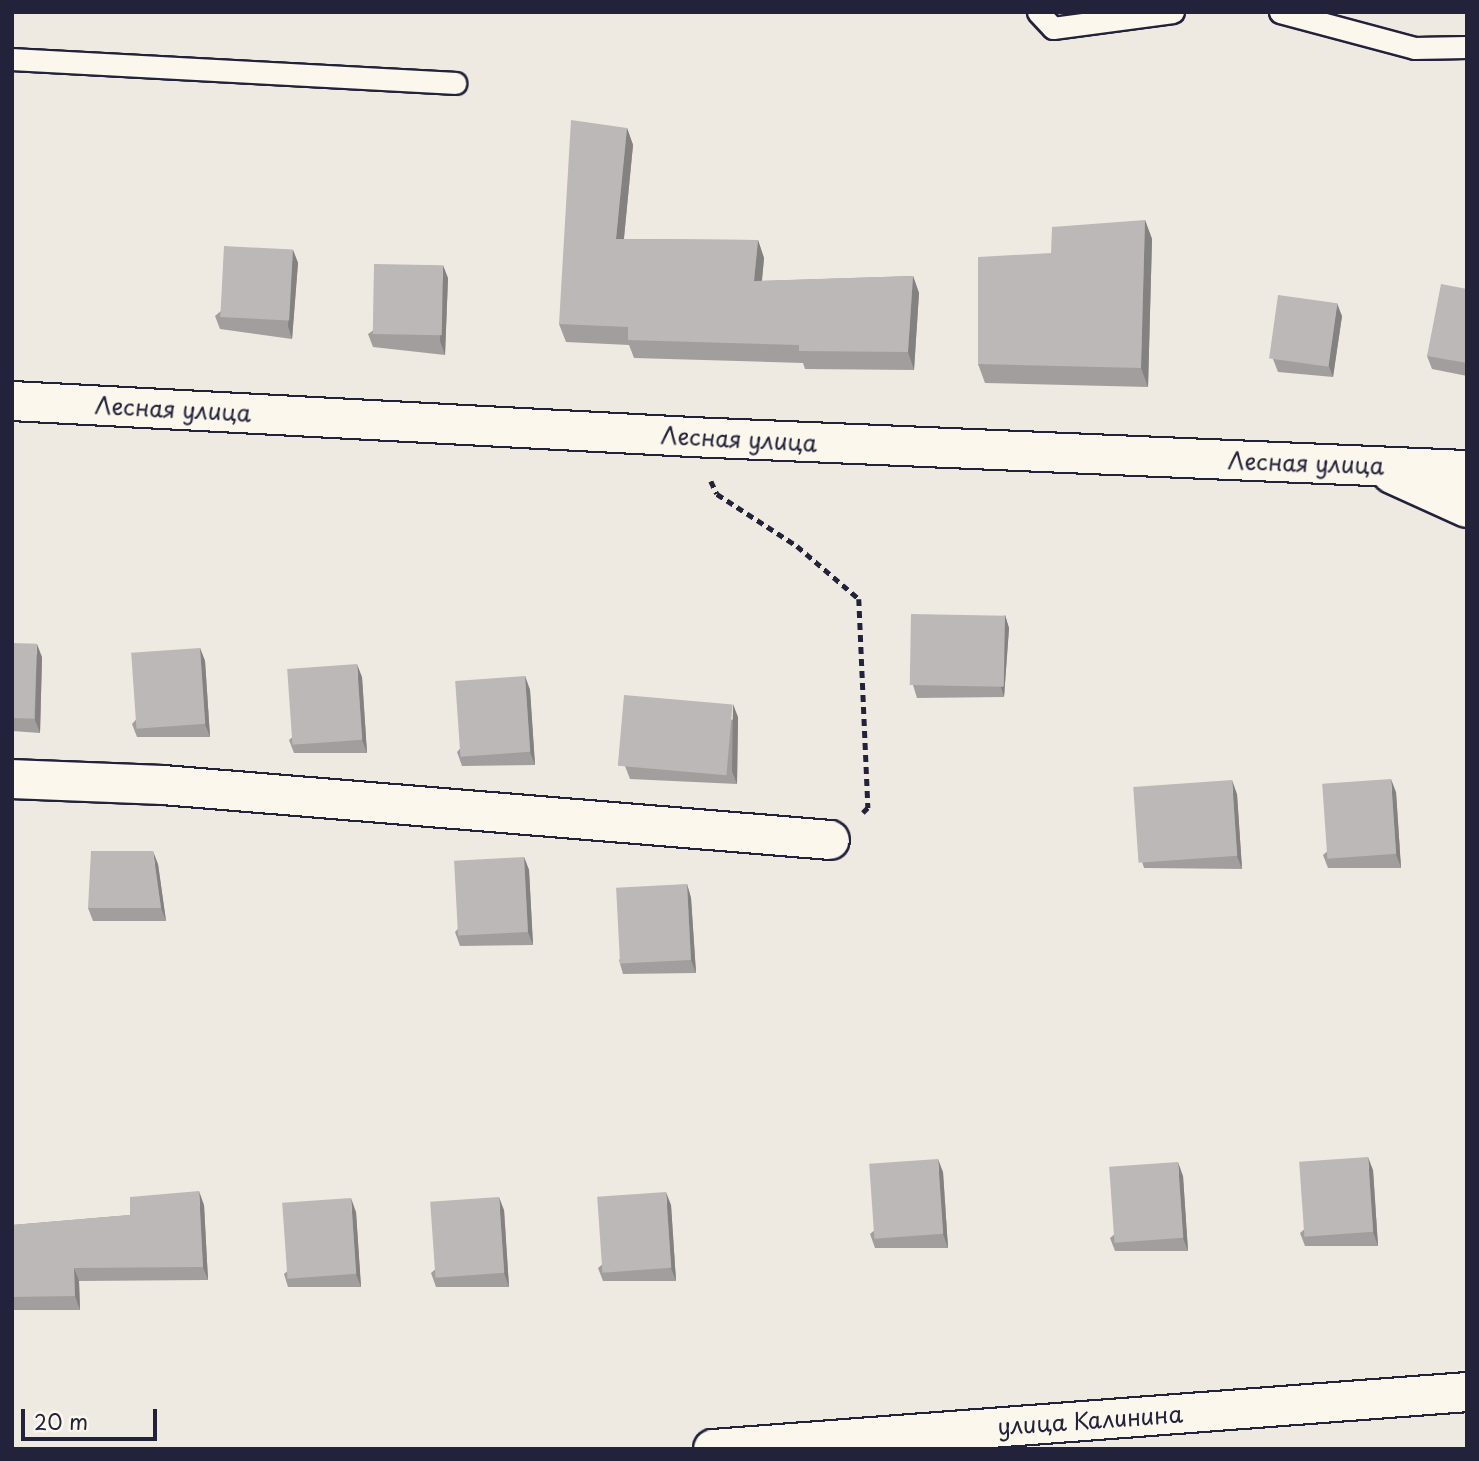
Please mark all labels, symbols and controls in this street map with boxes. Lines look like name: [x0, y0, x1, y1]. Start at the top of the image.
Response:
street label: Лесная улица: [94, 391, 252, 427]
street label: Лесная улица: [660, 421, 818, 457]
street label: Лесная улица: [1227, 446, 1385, 480]
scale bar: [24, 1394, 161, 1438]
street label: улица Калинина: [996, 1400, 1184, 1440]
text: 20 m: [34, 1405, 88, 1437]

